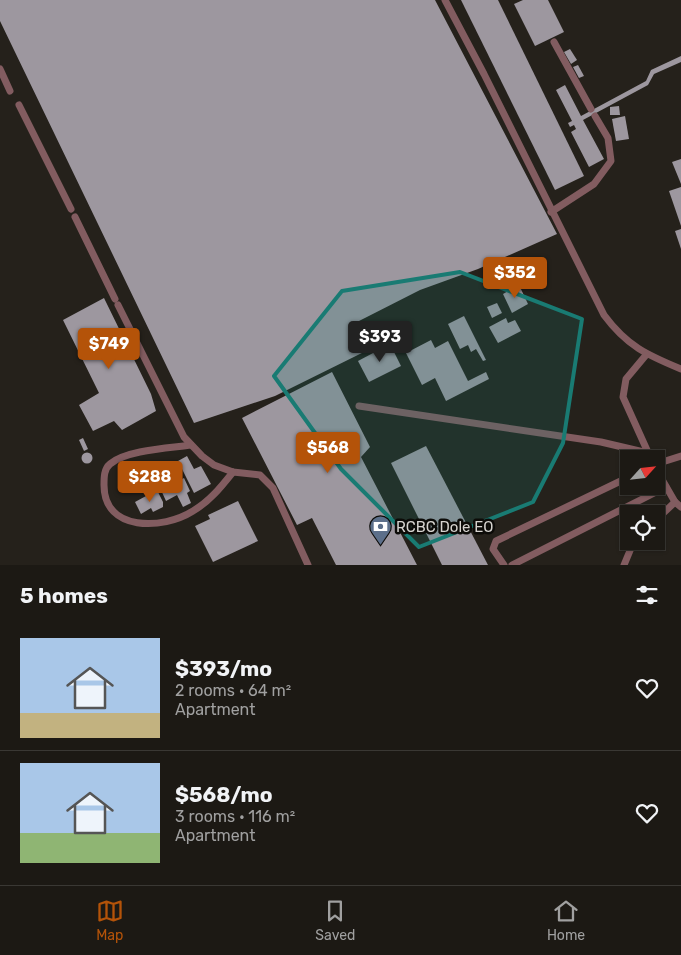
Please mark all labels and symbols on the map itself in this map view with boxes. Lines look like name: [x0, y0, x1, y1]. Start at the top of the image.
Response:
pin: $352: [485, 256, 545, 299]
pin: $393: [350, 320, 410, 363]
pin: $749: [79, 328, 139, 370]
pin: $568: [298, 432, 358, 474]
north arrow: [620, 450, 665, 495]
pin: $288: [120, 460, 180, 503]
bank icon: RCBC Dole EO: [368, 515, 392, 546]
place label: RCBC Dole EO: [396, 518, 493, 536]

